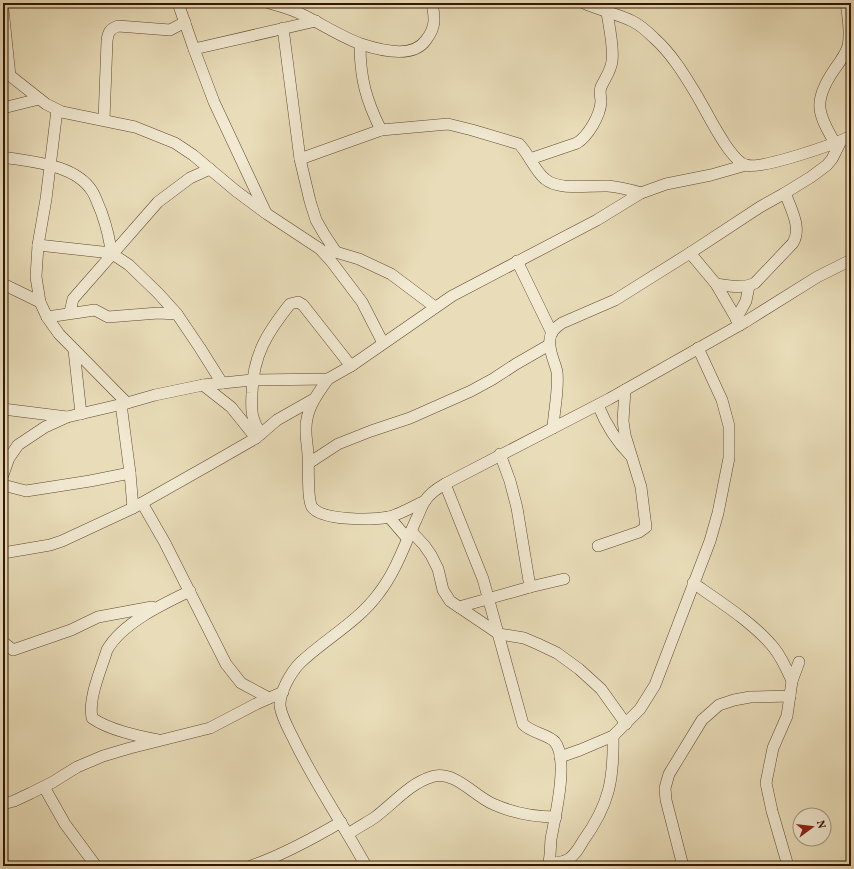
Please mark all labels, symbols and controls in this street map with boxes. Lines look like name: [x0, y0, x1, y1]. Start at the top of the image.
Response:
north arrow: [792, 807, 832, 847]
text: N: [812, 819, 828, 831]

